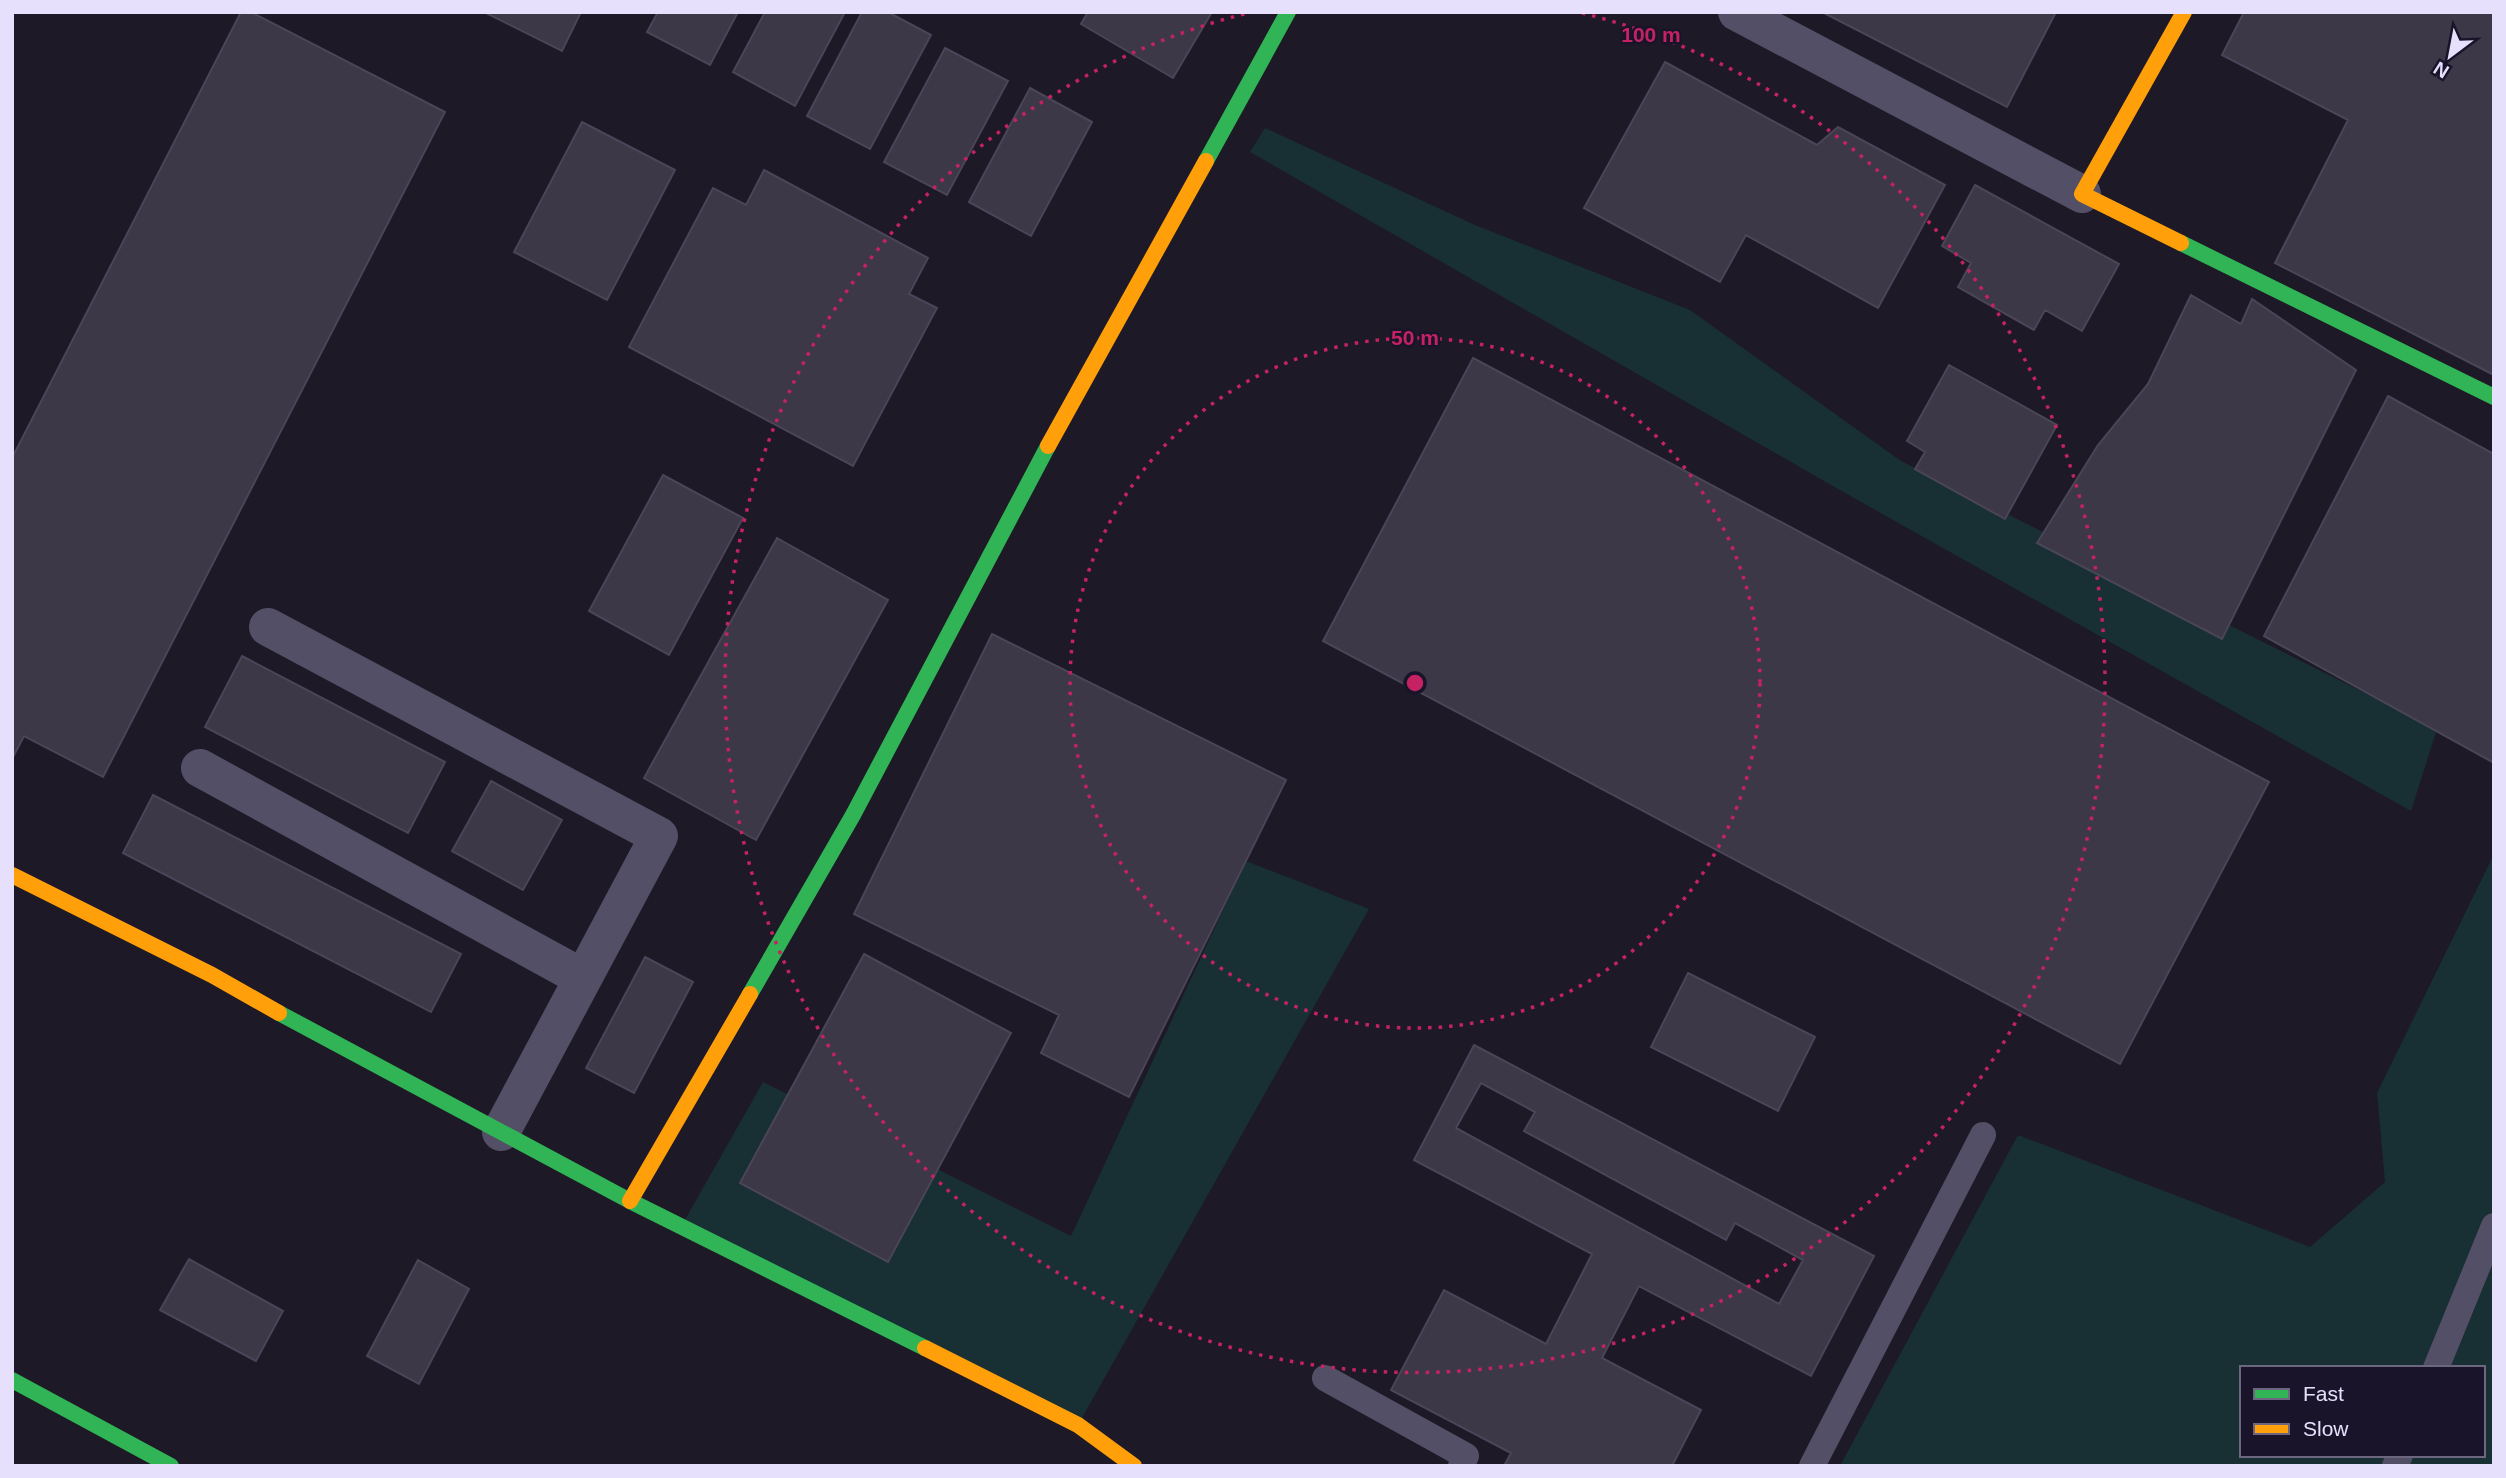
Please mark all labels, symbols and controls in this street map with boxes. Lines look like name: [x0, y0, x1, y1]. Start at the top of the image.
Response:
north arrow: [2415, 21, 2485, 91]
text: 100 m: [1621, 23, 1681, 46]
text: N: [2430, 57, 2453, 83]
text: 50 m: [1391, 326, 1439, 349]
centre of rings: [1403, 671, 1427, 695]
legend: [2240, 1366, 2485, 1457]
text: Fast: [2303, 1382, 2344, 1405]
text: Slow: [2303, 1417, 2349, 1440]

